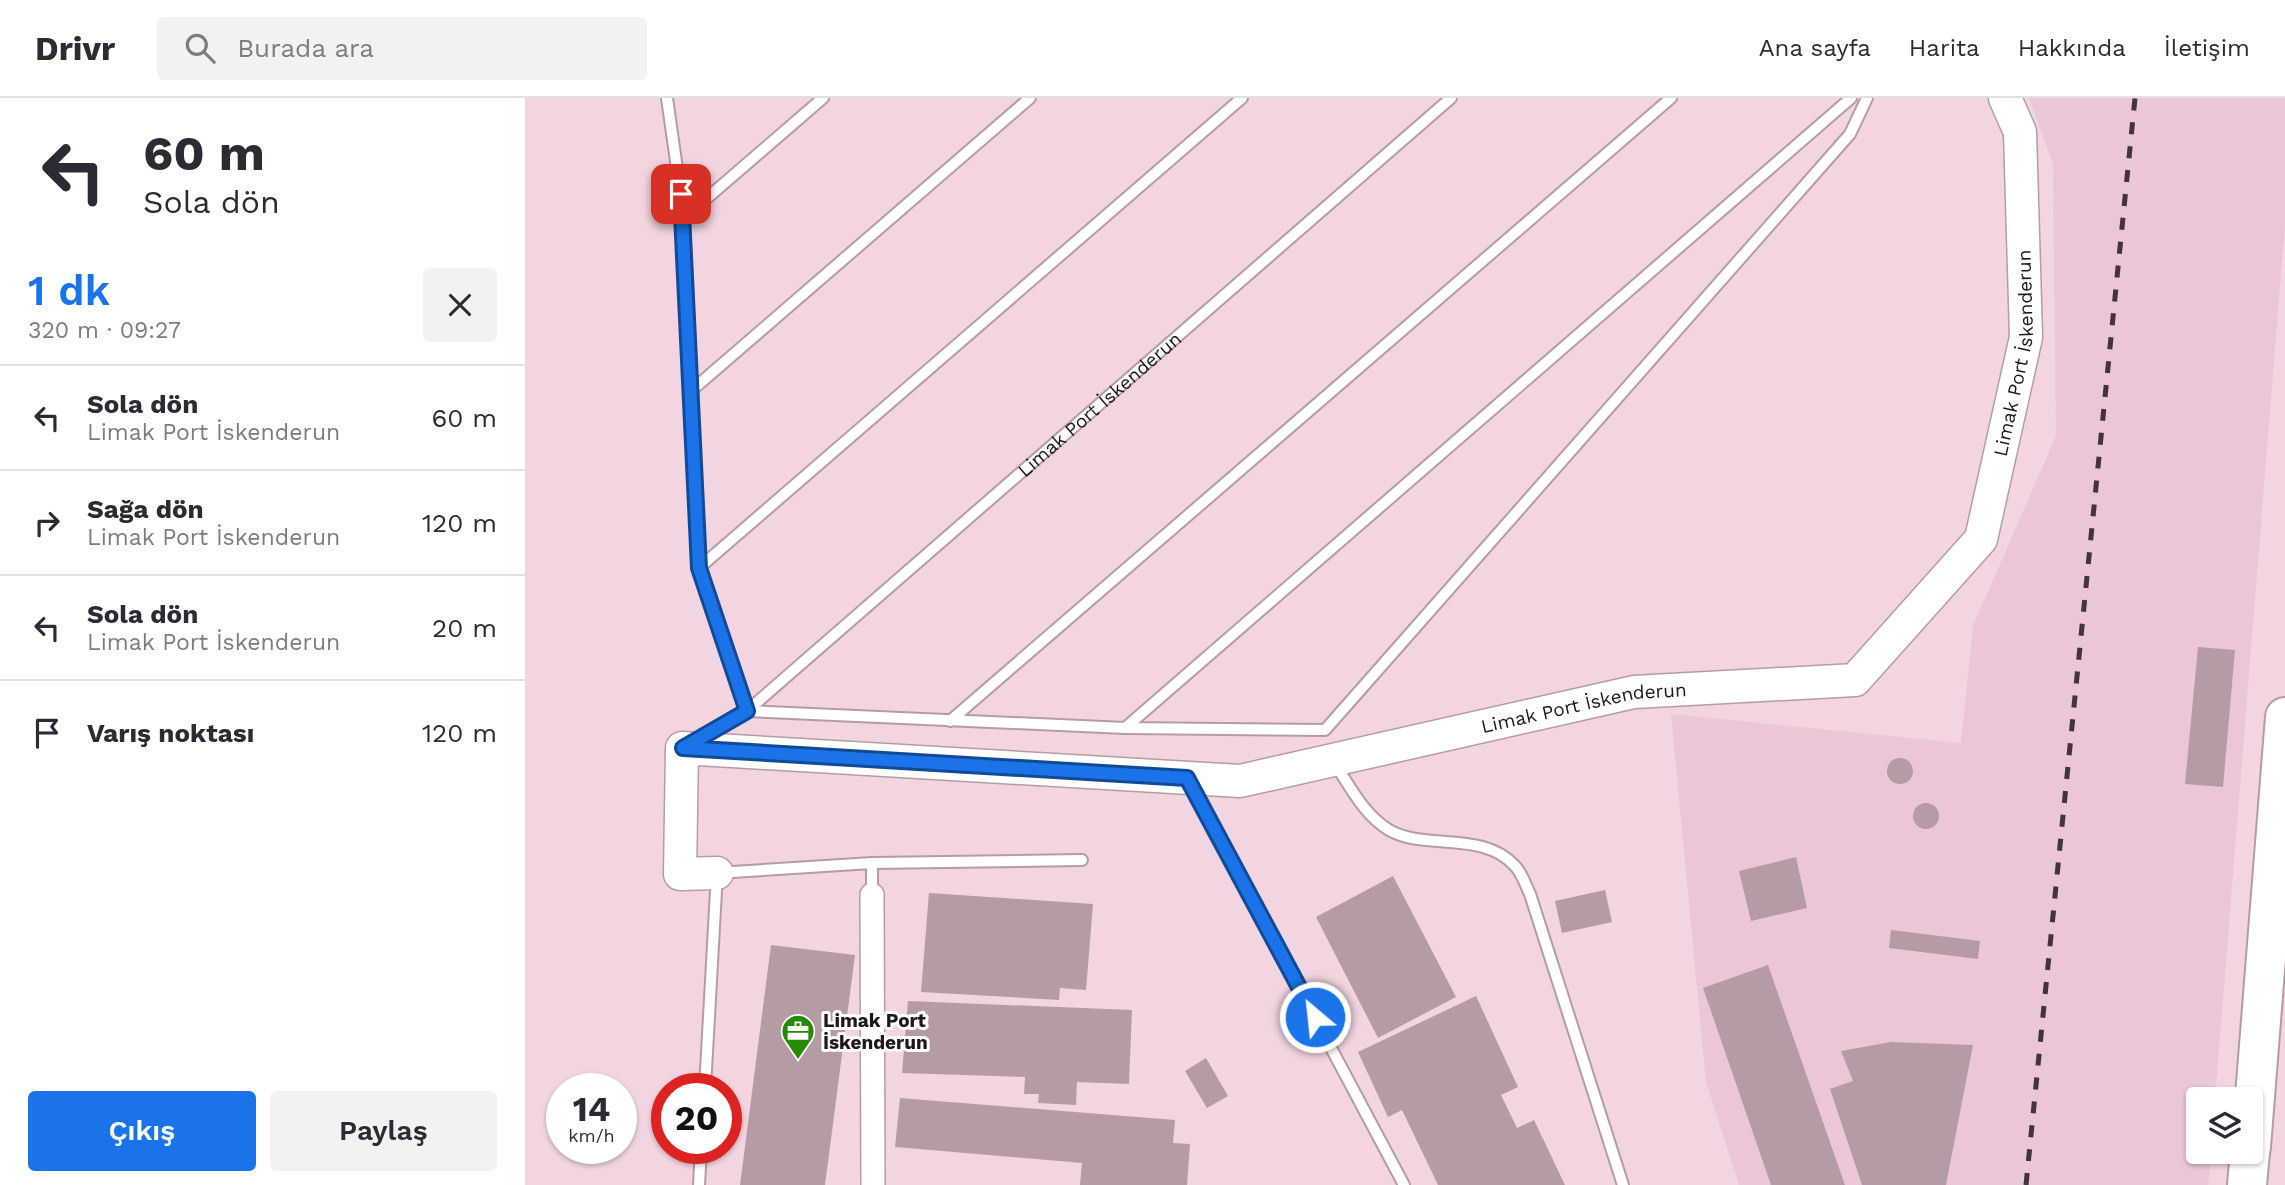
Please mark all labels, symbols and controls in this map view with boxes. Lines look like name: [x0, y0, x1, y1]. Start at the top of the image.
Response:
search box: [157, 17, 647, 80]
text: Drivr: [35, 29, 115, 68]
icon: search: [181, 29, 219, 67]
text: Burada ara: [237, 33, 374, 63]
text: Ana sayfa: [1759, 34, 1871, 62]
text: Harita: [1909, 34, 1980, 62]
text: Hakkında: [2018, 34, 2126, 62]
text: İletişim: [2164, 34, 2250, 62]
text: 60 m: [143, 124, 265, 182]
icon: left: [28, 126, 119, 217]
pin: [651, 164, 711, 224]
icon: arrive: [662, 175, 700, 213]
text: Sola dön: [143, 183, 280, 221]
street label: Limak Port İskenderun: [1988, 249, 2037, 459]
text: 1 dk: [28, 266, 110, 315]
button: close: [423, 268, 497, 342]
text: 320 m · 09:27: [28, 317, 181, 344]
street label: Limak Port İskenderun: [1013, 327, 1186, 482]
text: Sola dön: [87, 389, 198, 419]
icon: left: [28, 399, 66, 437]
text: 60 m: [431, 403, 497, 433]
text: Limak Port İskenderun: [87, 419, 340, 446]
text: Sağa dön: [87, 494, 204, 524]
icon: right: [28, 504, 66, 542]
text: 120 m: [422, 508, 497, 538]
text: Limak Port İskenderun: [87, 524, 340, 551]
text: Sola dön: [87, 599, 198, 629]
icon: left: [28, 609, 66, 647]
text: 20 m: [432, 613, 497, 643]
text: Limak Port İskenderun: [87, 629, 340, 656]
street label: Limak Port İskenderun: [1479, 678, 1687, 738]
icon: arrive: [28, 714, 66, 752]
text: Varış noktası: [87, 718, 254, 748]
text: 120 m: [422, 718, 497, 748]
position arrow: [1278, 980, 1352, 1054]
place label: Limak Port İskenderun: [823, 1009, 928, 1054]
office icon: Limak Port İskenderun: [779, 1012, 817, 1061]
speed limit sign: 20: [651, 1073, 742, 1164]
map controls: [2186, 1087, 2263, 1164]
button: layers: [2186, 1087, 2263, 1164]
text: 14: [573, 1088, 610, 1130]
button: Çıkış: [28, 1091, 256, 1171]
button: Paylaş: [270, 1091, 497, 1171]
text: km/h: [568, 1125, 615, 1146]

